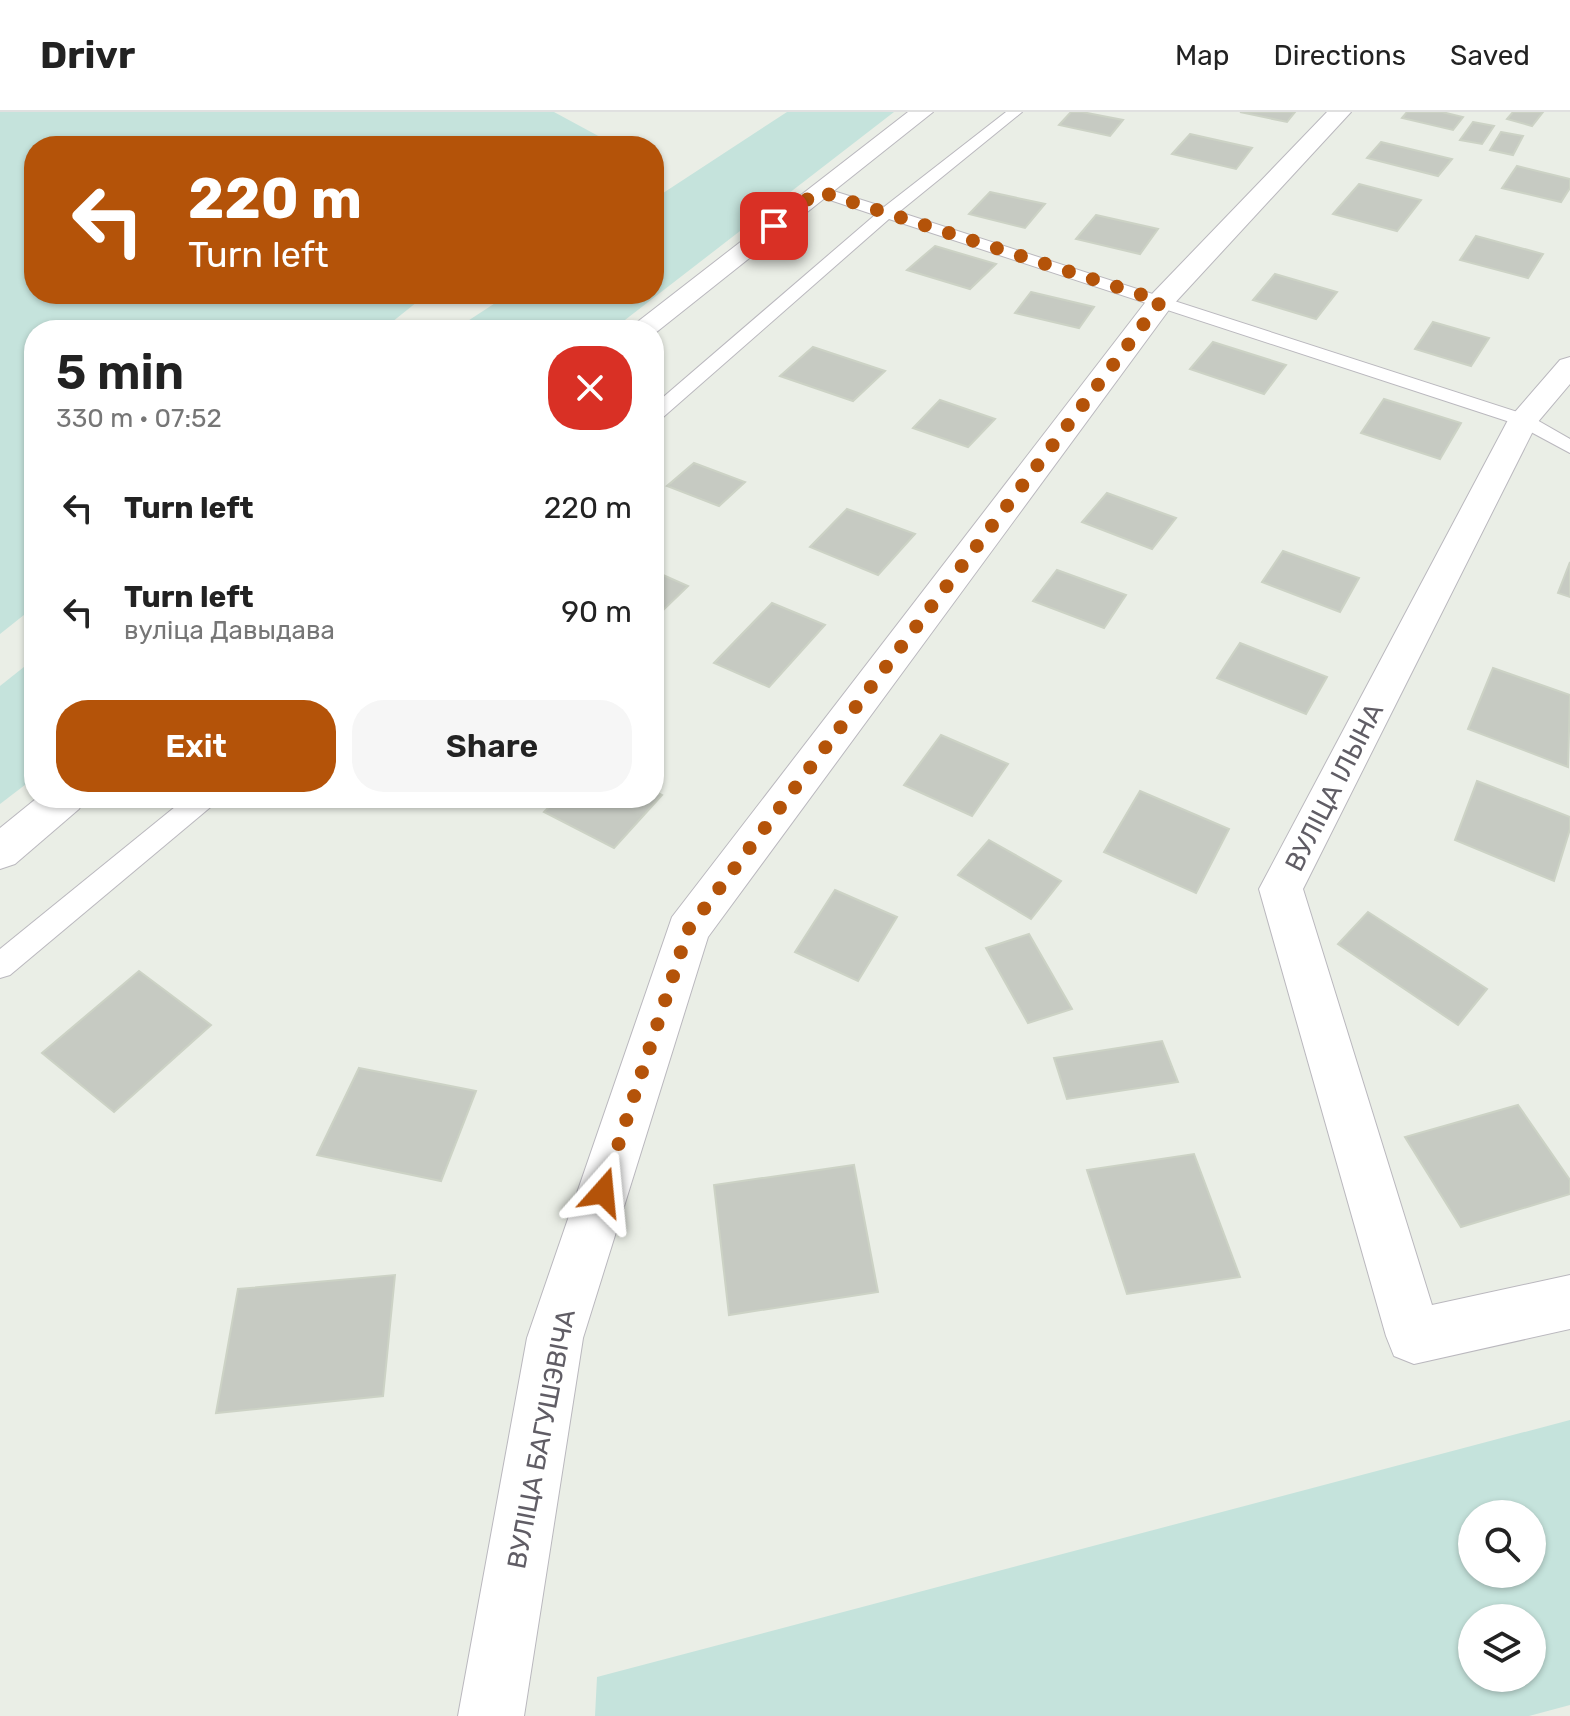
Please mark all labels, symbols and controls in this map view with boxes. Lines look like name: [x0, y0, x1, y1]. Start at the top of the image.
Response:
text: Drivr: [40, 32, 135, 78]
text: Map: [1175, 39, 1229, 72]
text: Directions: [1273, 39, 1406, 72]
text: Saved: [1450, 39, 1530, 72]
text: 220 m: [188, 166, 362, 232]
icon: left: [56, 168, 160, 272]
pin: [740, 192, 808, 260]
icon: arrive: [752, 204, 796, 248]
text: Turn left: [188, 233, 329, 276]
text: 5 min: [56, 344, 184, 401]
button: close: [548, 346, 632, 430]
text: 330 m · 07:52: [56, 403, 222, 434]
icon: left: [56, 486, 100, 530]
text: Turn left: [124, 490, 254, 526]
text: 220 m: [544, 490, 632, 526]
text: Turn left: [124, 579, 254, 615]
icon: left: [56, 590, 100, 634]
text: 90 m: [561, 594, 632, 630]
text: вуліца Давыдава: [124, 615, 335, 646]
street label: ВУЛІЦА ІЛЬІНА: [1279, 698, 1390, 876]
button: Exit: [56, 700, 336, 792]
button: Share: [352, 700, 632, 792]
position arrow: [561, 1150, 645, 1234]
street label: ВУЛІЦА БАГУШЭВІЧА: [501, 1307, 582, 1571]
map controls: [1458, 1500, 1546, 1692]
button: search: [1458, 1500, 1546, 1588]
button: layers: [1458, 1604, 1546, 1692]

